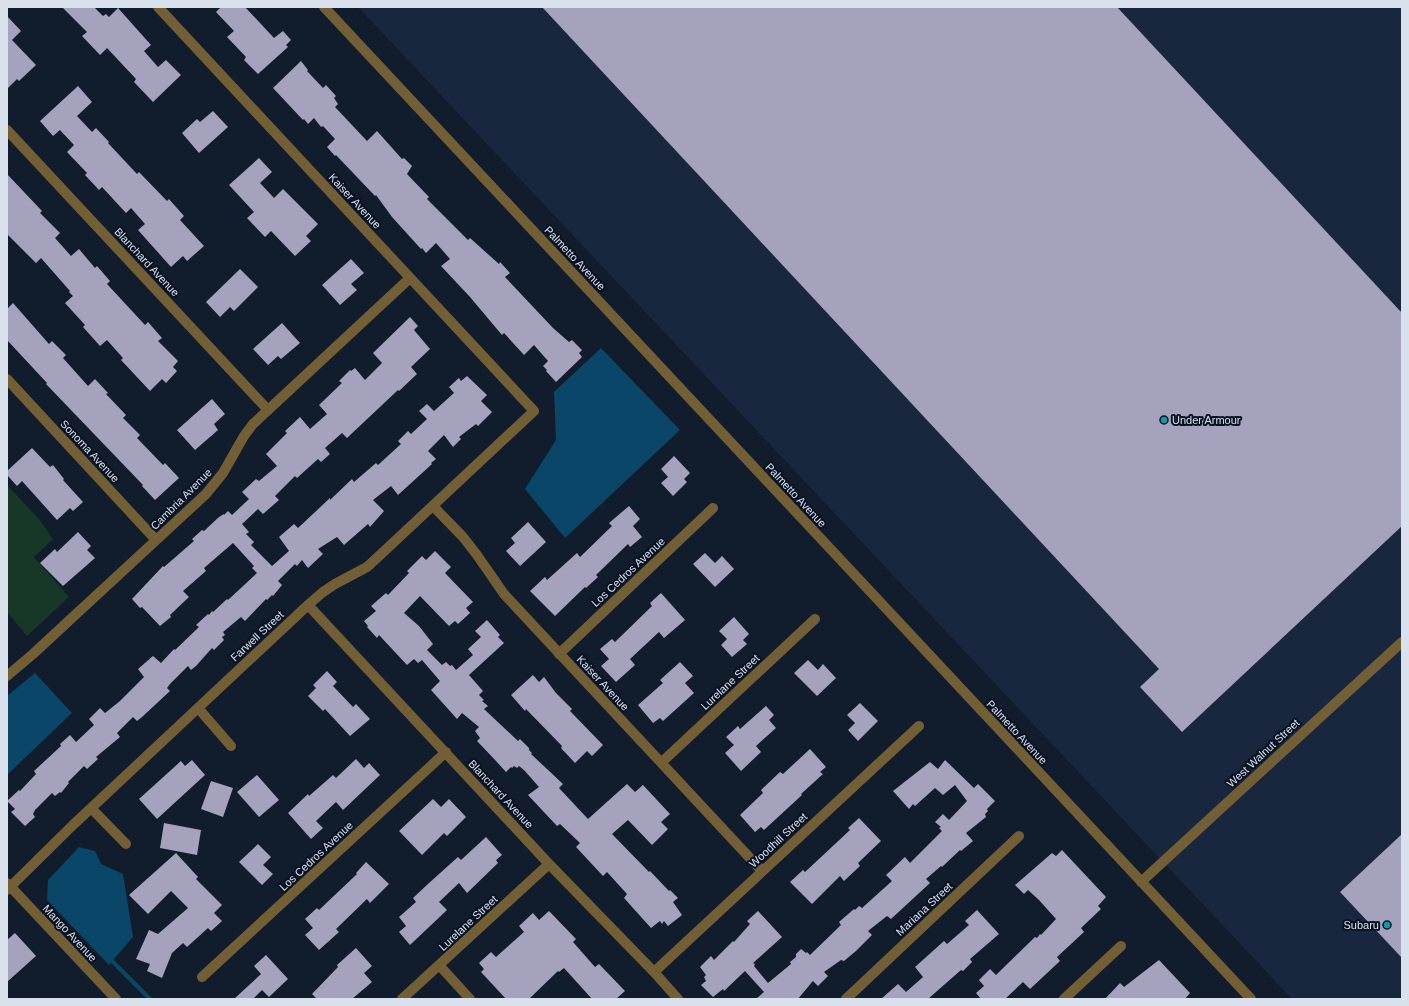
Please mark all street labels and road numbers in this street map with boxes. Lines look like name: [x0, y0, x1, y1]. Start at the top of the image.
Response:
street label: Kaiser Avenue: [326, 171, 384, 231]
street label: Palmetto Avenue: [542, 224, 608, 292]
street label: Blanchard Avenue: [112, 225, 182, 299]
street label: Sonoma Avenue: [58, 417, 122, 485]
street label: Palmetto Avenue: [763, 461, 829, 529]
street label: Cambria Avenue: [148, 466, 214, 532]
street label: Los Cedros Avenue: [589, 535, 667, 609]
street label: Farwell Street: [228, 608, 286, 664]
street label: Lurelane Street: [698, 652, 762, 712]
street label: Kaiser Avenue: [574, 653, 632, 713]
street label: Palmetto Avenue: [984, 698, 1050, 766]
street label: West Walnut Street: [1224, 717, 1302, 789]
street label: Blanchard Avenue: [466, 757, 536, 831]
street label: Woodhill Street: [747, 810, 809, 870]
street label: Los Cedros Avenue: [277, 819, 355, 893]
street label: Mariana Street: [894, 880, 954, 938]
street label: Lurelane Street: [436, 893, 500, 953]
street label: Mango Avenue: [41, 902, 99, 964]

